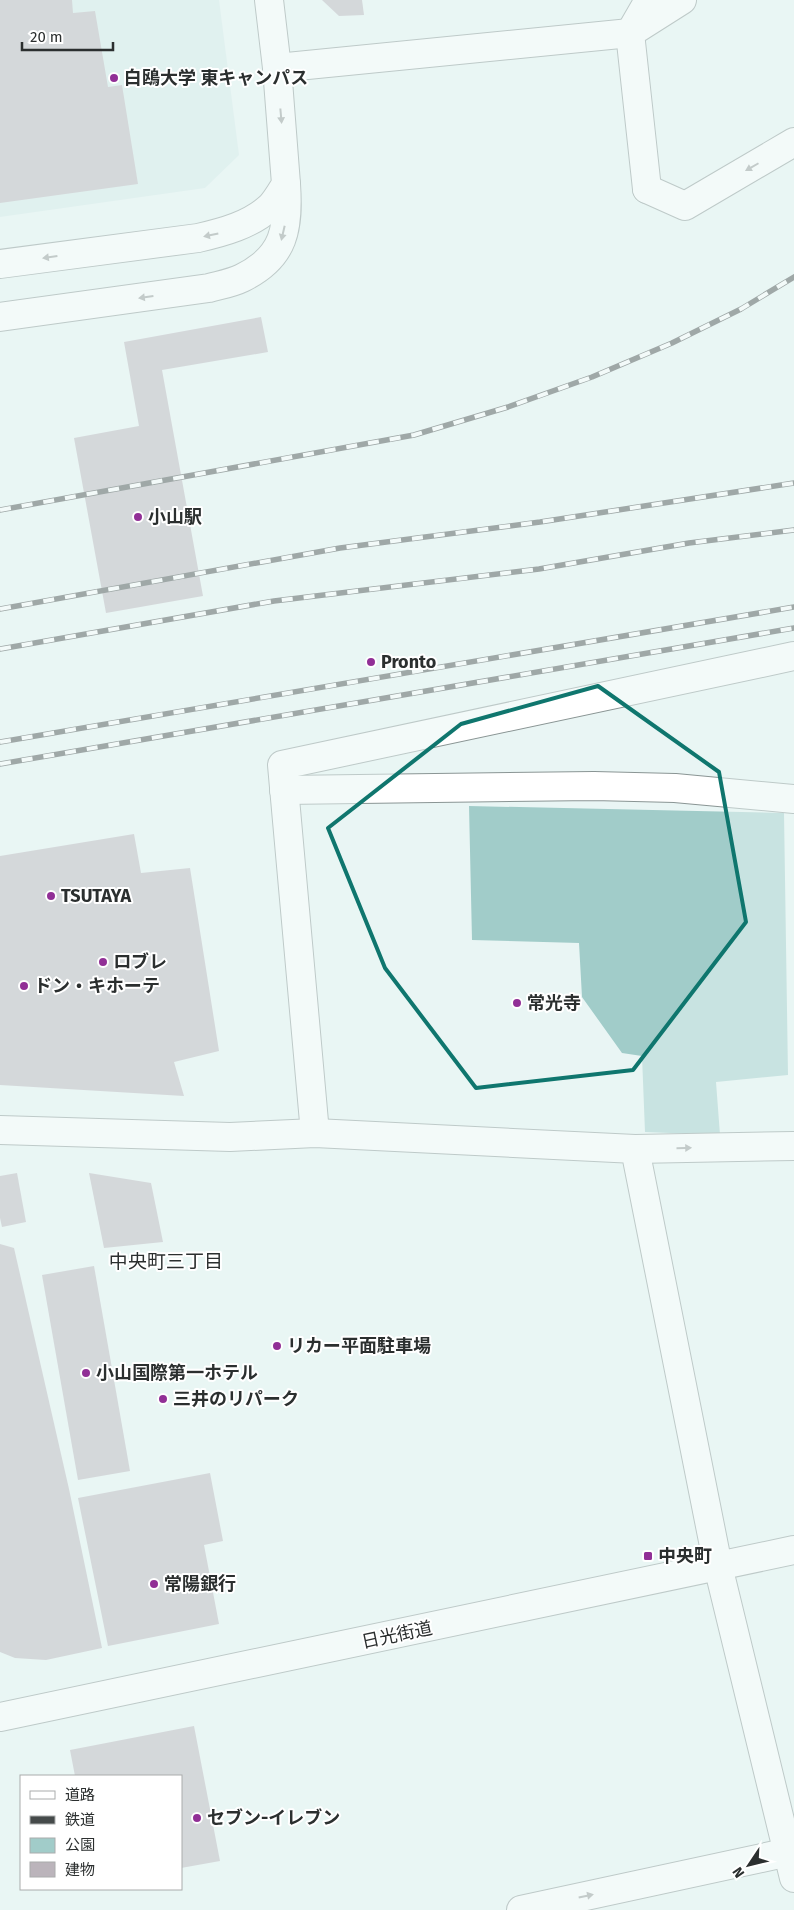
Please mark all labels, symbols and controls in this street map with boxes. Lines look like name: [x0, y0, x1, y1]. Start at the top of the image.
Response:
scale bar: [22, 20, 114, 52]
text: 20 m: [30, 28, 63, 46]
place label: 白鴎大学 東キャンパス: [124, 67, 308, 89]
marker: 白鴎大学 東キャンパス: [108, 72, 120, 84]
one-way arrow: [277, 109, 285, 125]
one-way arrow: [745, 162, 759, 171]
one-way arrow: [279, 225, 287, 240]
one-way arrow: [203, 231, 218, 239]
one-way arrow: [41, 253, 57, 261]
one-way arrow: [137, 293, 153, 301]
place label: 小山駅: [148, 506, 202, 528]
marker: 小山駅: [132, 511, 144, 523]
place label: Pronto: [381, 651, 436, 673]
marker: Pronto: [365, 656, 377, 668]
place label: TSUTAYA: [61, 885, 131, 907]
marker: TSUTAYA: [45, 890, 57, 902]
place label: ロブレ: [113, 951, 167, 973]
marker: ロブレ: [97, 956, 109, 968]
place label: ドン・キホーテ: [34, 975, 160, 997]
marker: ドン・キホーテ: [18, 980, 30, 992]
place label: 常光寺: [527, 992, 581, 1014]
marker: 常光寺: [511, 997, 523, 1009]
one-way arrow: [676, 1144, 692, 1152]
district label: 中央町三丁目: [109, 1250, 223, 1273]
place label: リカー平面駐車場: [287, 1335, 431, 1357]
marker: リカー平面駐車場: [271, 1340, 283, 1352]
place label: 小山国際第一ホテル: [96, 1362, 258, 1384]
marker: 小山国際第一ホテル: [80, 1367, 92, 1379]
place label: 三井のリパーク: [173, 1388, 299, 1410]
marker: 三井のリパーク: [157, 1393, 169, 1405]
place label: 中央町: [658, 1545, 712, 1567]
marker: 中央町: [642, 1550, 654, 1562]
place label: 常陽銀行: [164, 1573, 236, 1595]
marker: 常陽銀行: [148, 1578, 160, 1590]
street label: 日光街道: [359, 1617, 435, 1653]
legend: [20, 1775, 182, 1890]
text: 道路: [65, 1786, 95, 1804]
place label: セブン-イレブン: [207, 1807, 340, 1829]
text: 鉄道: [65, 1811, 95, 1829]
marker: セブン-イレブン: [191, 1812, 203, 1824]
text: 公園: [65, 1836, 95, 1854]
north arrow: [724, 1840, 774, 1890]
text: 建物: [65, 1861, 95, 1879]
text: N: [729, 1863, 748, 1881]
one-way arrow: [579, 1892, 594, 1900]

